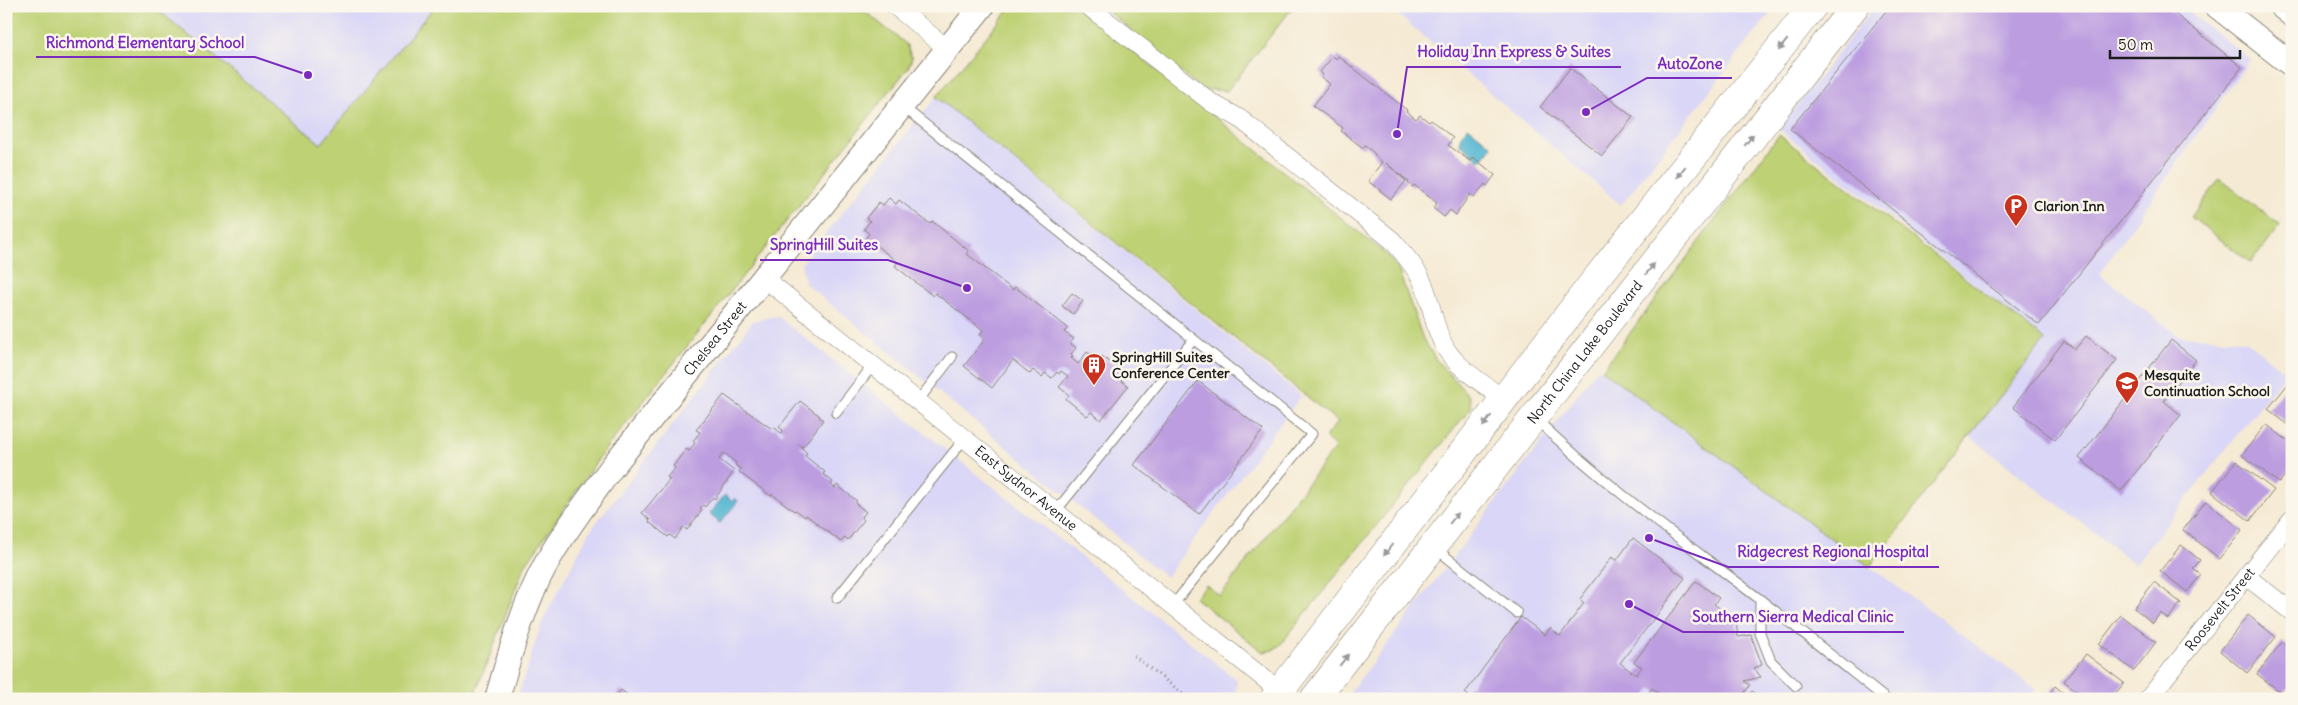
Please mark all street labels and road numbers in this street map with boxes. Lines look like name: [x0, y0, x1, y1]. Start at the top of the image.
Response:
street label: North China Lake Boulevard: [1523, 277, 1646, 428]
street label: Chelsea Street: [680, 297, 751, 380]
street label: East Sydnor Avenue: [971, 442, 1081, 535]
street label: Roosevelt Street: [2181, 564, 2259, 654]

